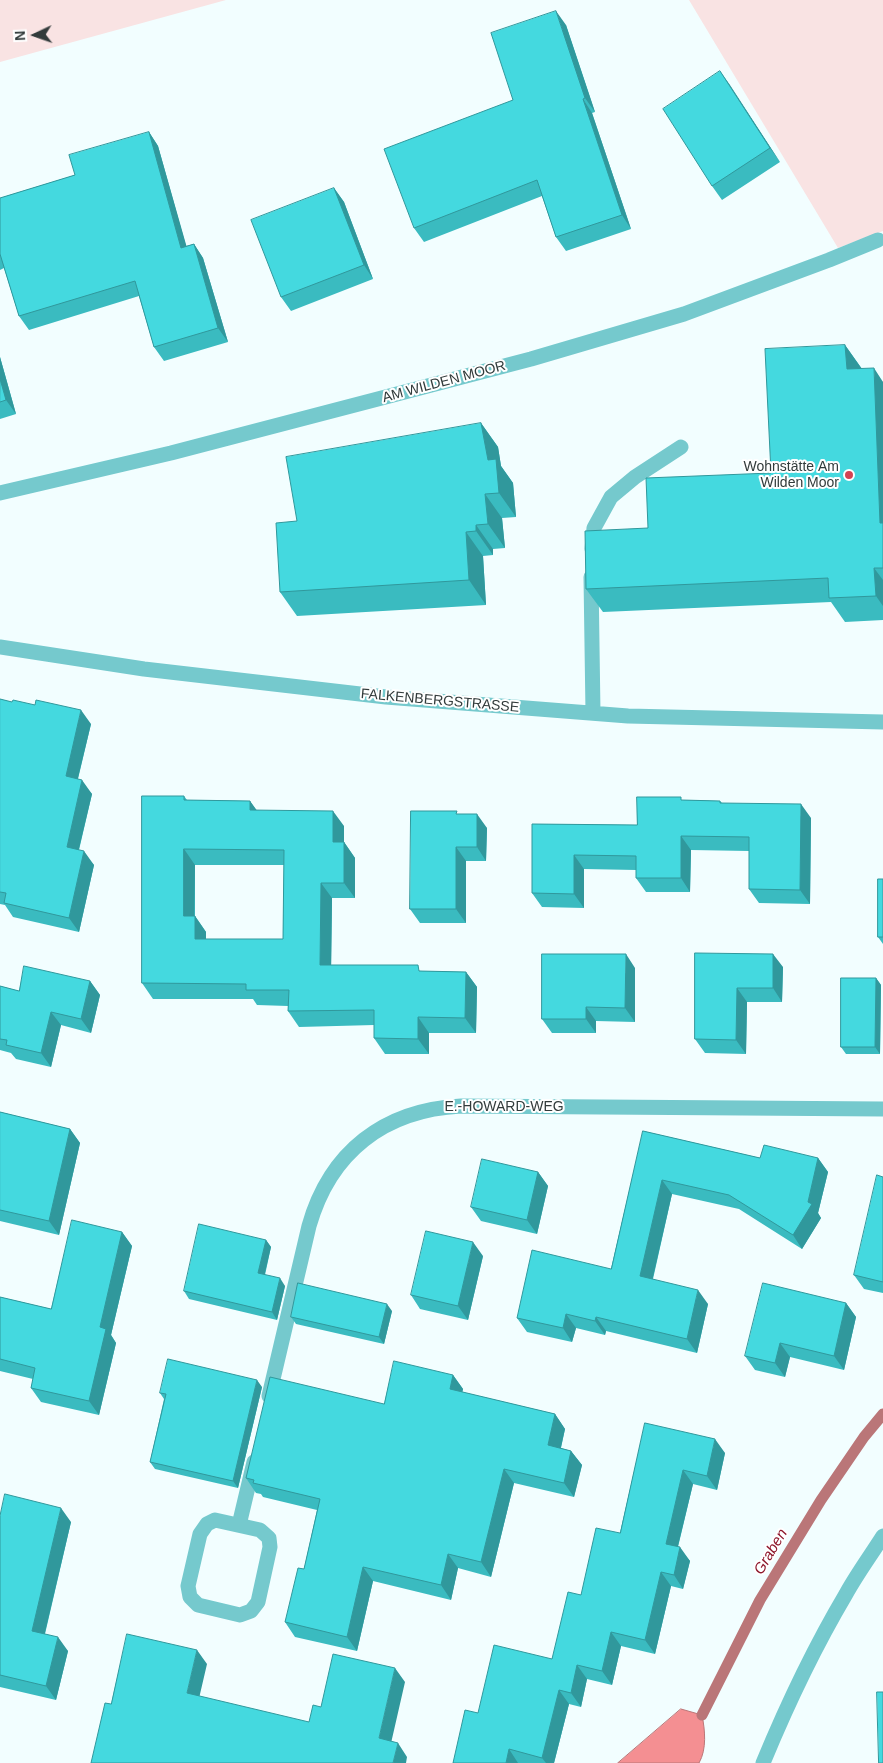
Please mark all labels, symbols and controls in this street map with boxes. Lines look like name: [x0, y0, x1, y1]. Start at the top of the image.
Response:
north arrow: [10, 10, 60, 60]
text: N: [12, 30, 28, 41]
street label: AM WILDEN MOOR: [381, 357, 507, 407]
place label: Wohnstätte Am Wilden Moor: [744, 459, 839, 492]
marker: Wohnstätte Am Wilden Moor: [843, 469, 855, 481]
street label: FALKENBERGSTRASSE: [360, 686, 520, 716]
street label: E.-HOWARD-WEG: [444, 1099, 564, 1115]
water label: Graben: [750, 1526, 792, 1578]

